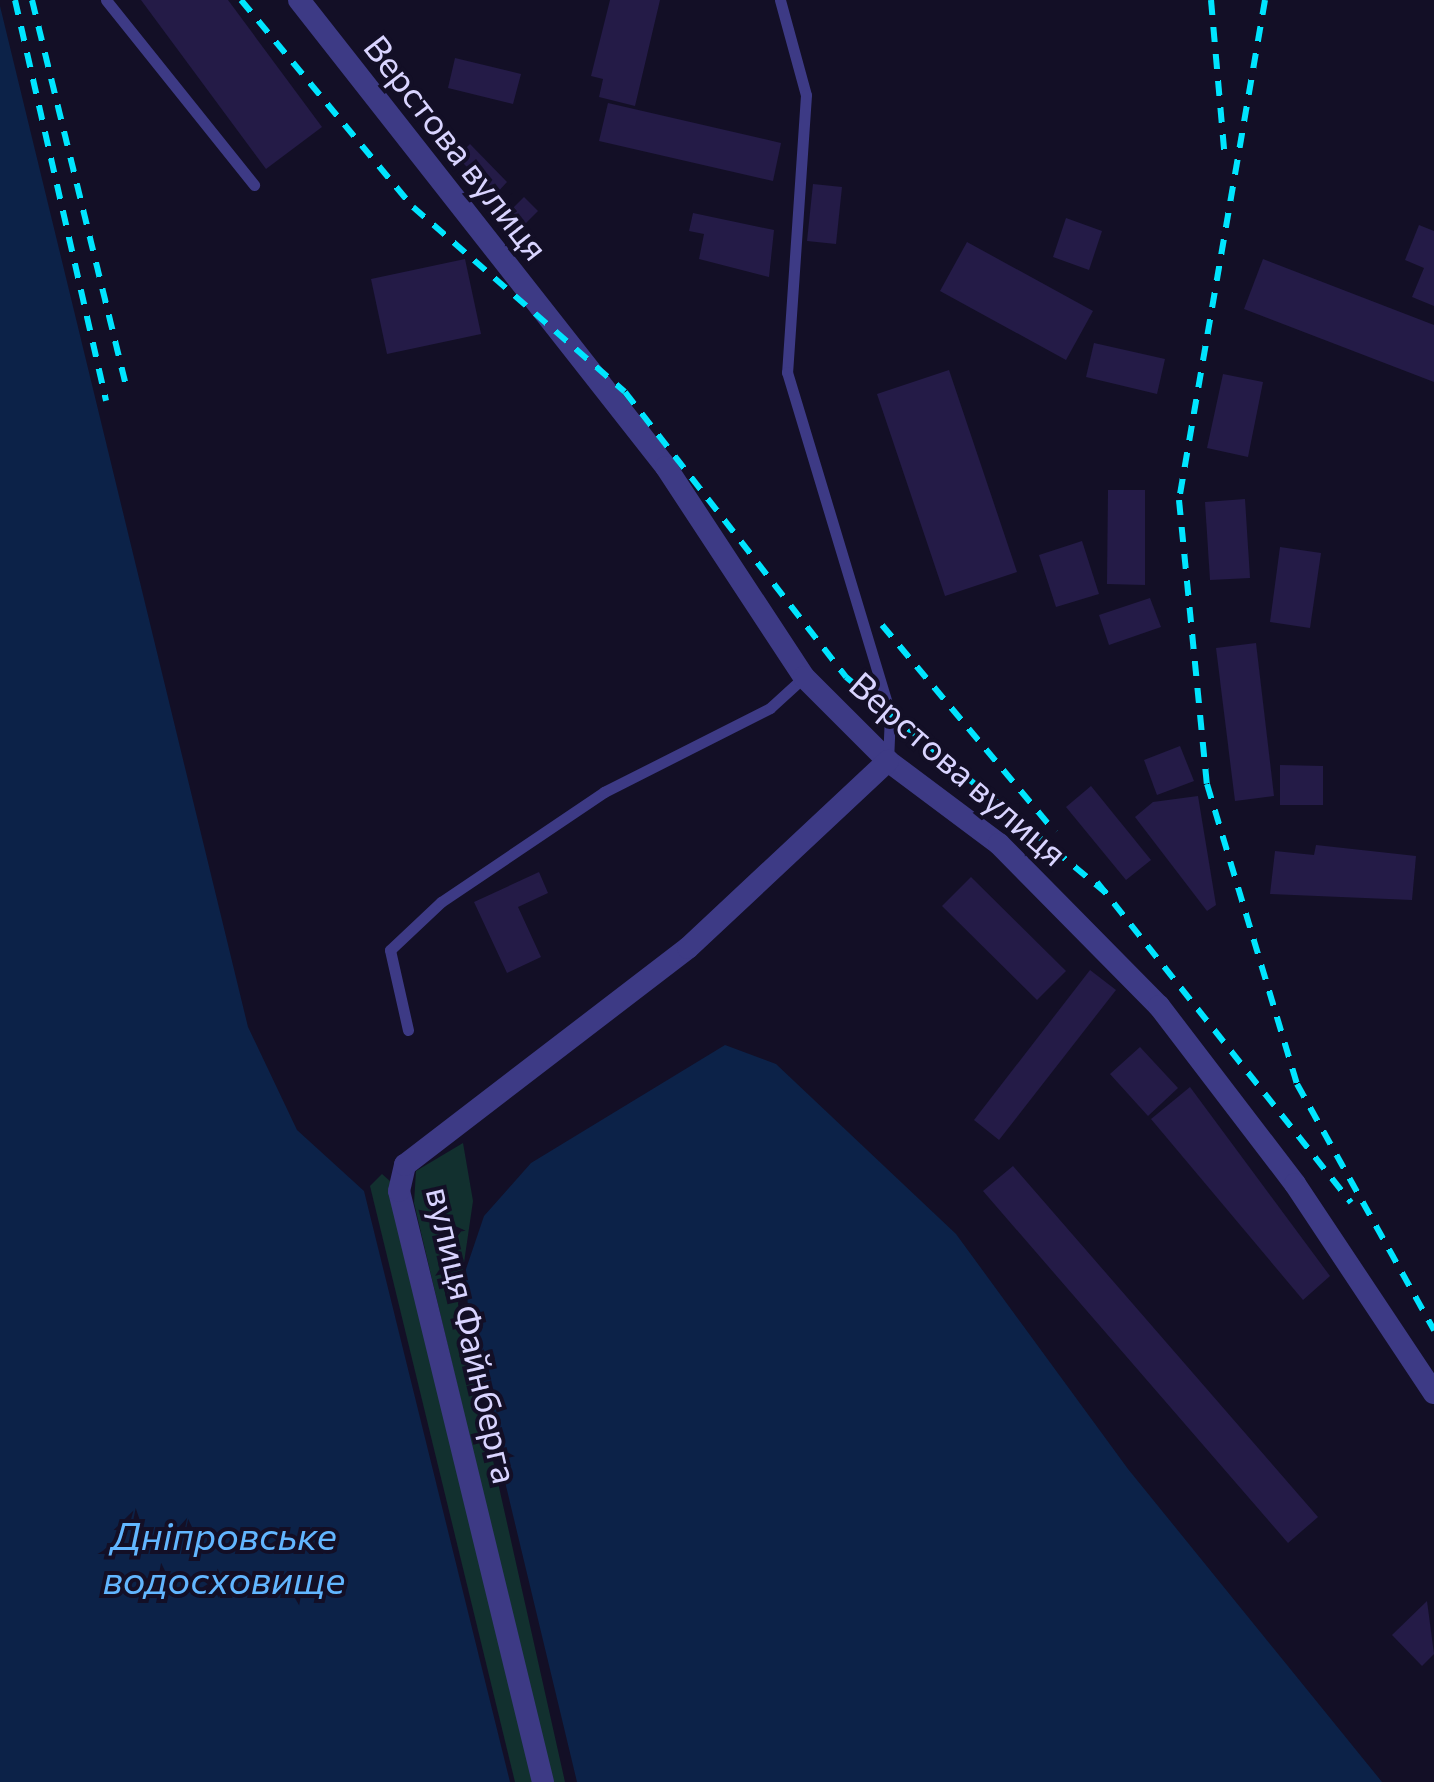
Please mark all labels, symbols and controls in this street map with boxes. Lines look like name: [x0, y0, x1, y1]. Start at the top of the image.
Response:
street label: Верстова вулиця: [356, 26, 558, 268]
street label: Верстова вулиця: [842, 662, 1076, 874]
street label: вулиця Файнберга: [418, 1183, 528, 1487]
water label: Дніпровське водосховище: [103, 1512, 345, 1602]

